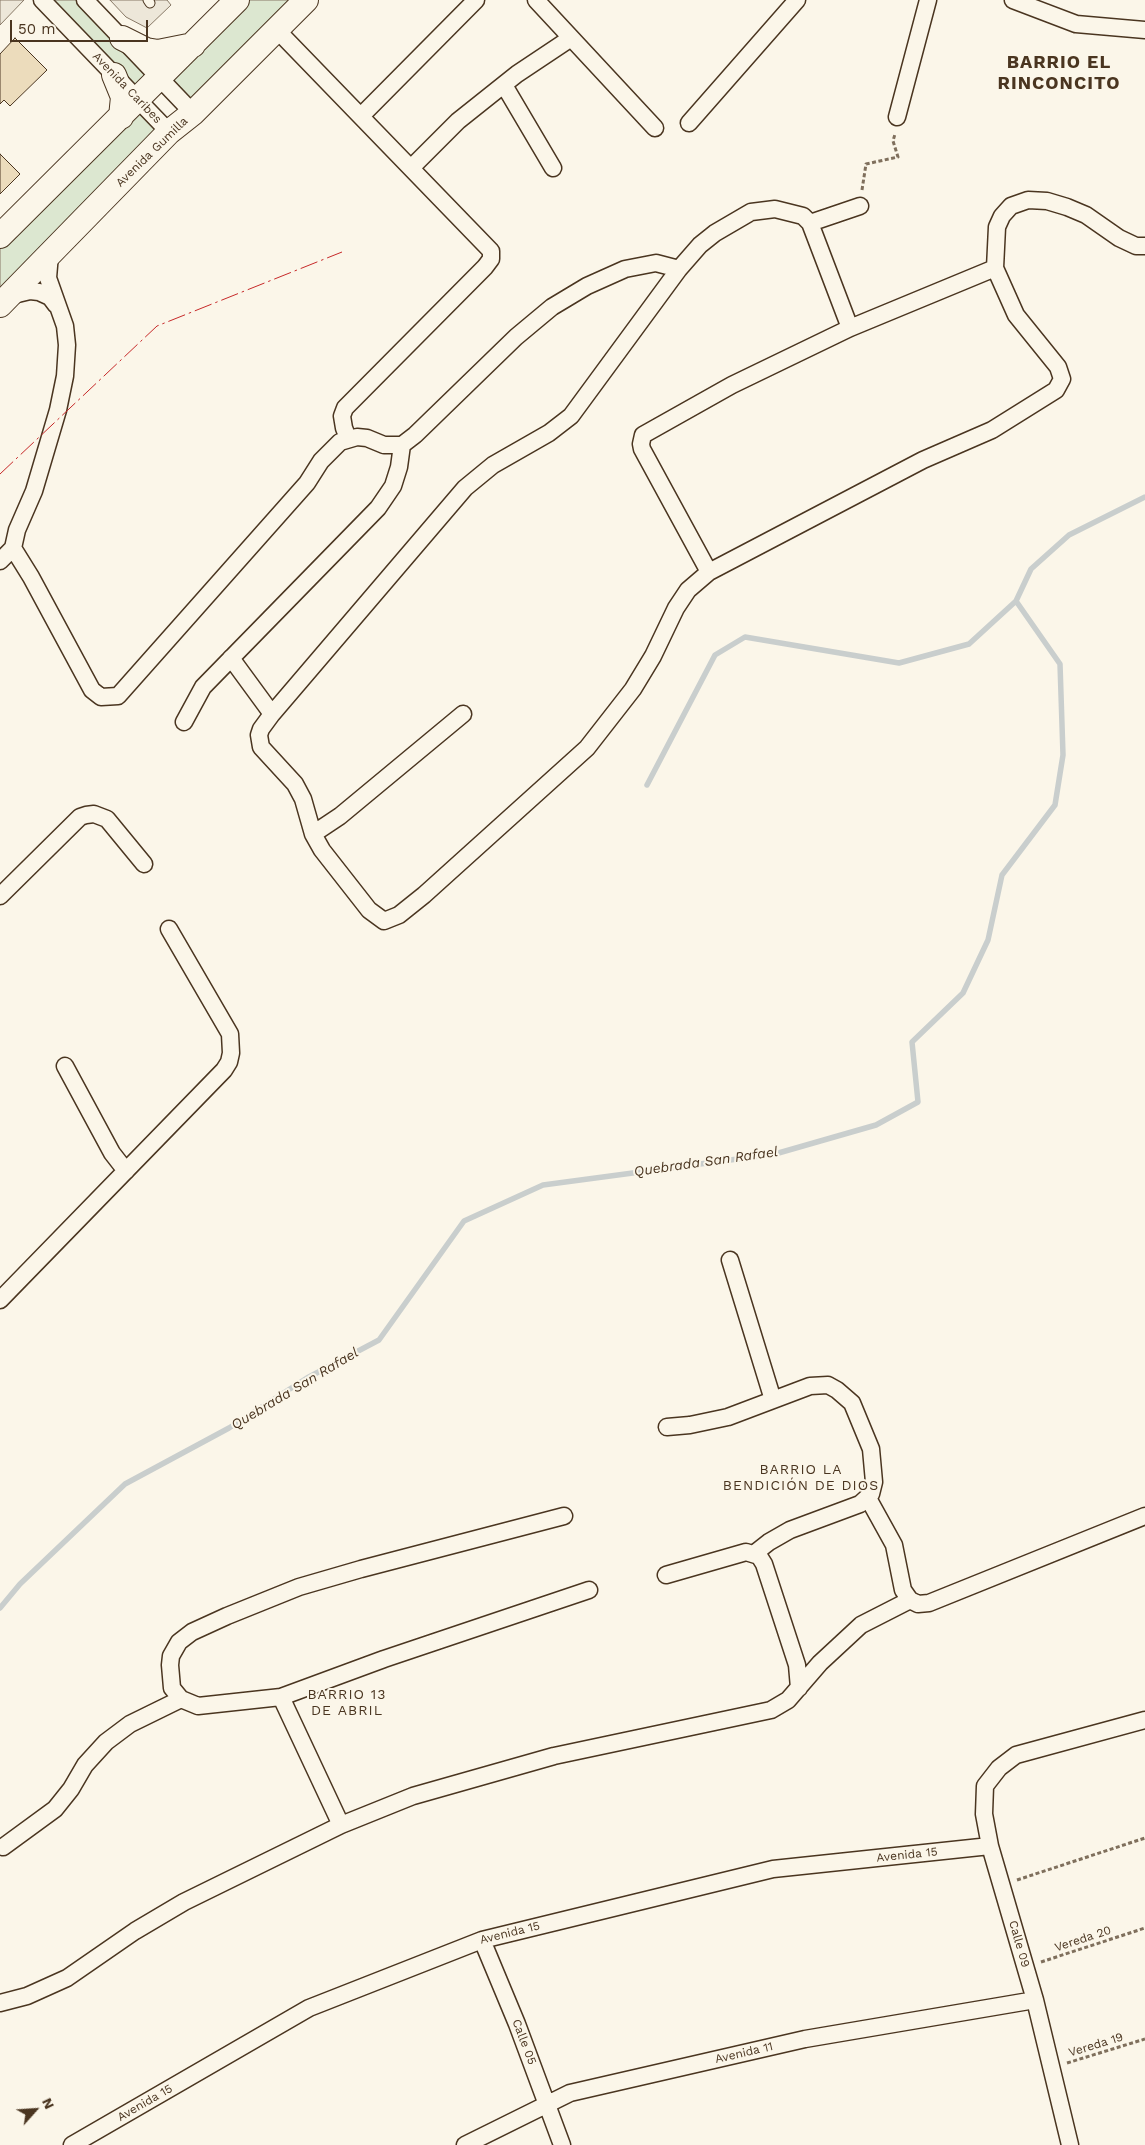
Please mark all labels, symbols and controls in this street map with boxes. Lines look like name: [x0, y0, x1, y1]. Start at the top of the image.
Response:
scale bar: [12, 10, 150, 42]
text: 50 m: [18, 20, 55, 38]
street label: Avenida Caribes: [89, 49, 165, 127]
district label: BARRIO EL RINCONCITO: [996, 52, 1122, 94]
street label: Avenida Gumilla: [113, 114, 191, 190]
water label: Quebrada San Rafael: [633, 1144, 779, 1180]
water label: Quebrada San Rafael: [228, 1344, 362, 1434]
district label: BARRIO LA BENDICIÓN DE DIOS: [721, 1462, 881, 1494]
district label: BARRIO 13 DE ABRIL: [306, 1687, 388, 1720]
street label: Avenida 15: [876, 1845, 938, 1865]
street label: Avenida 15: [478, 1919, 542, 1947]
street label: Calle 09: [1005, 1919, 1033, 1969]
street label: Vereda 20: [1053, 1923, 1113, 1955]
street label: Calle 05: [509, 2017, 539, 2067]
street label: Vereda 19: [1067, 2030, 1125, 2060]
street label: Avenida 11: [714, 2039, 774, 2067]
street label: Avenida 15: [115, 2081, 175, 2125]
north arrow: [10, 2085, 60, 2135]
text: N: [39, 2095, 58, 2112]

